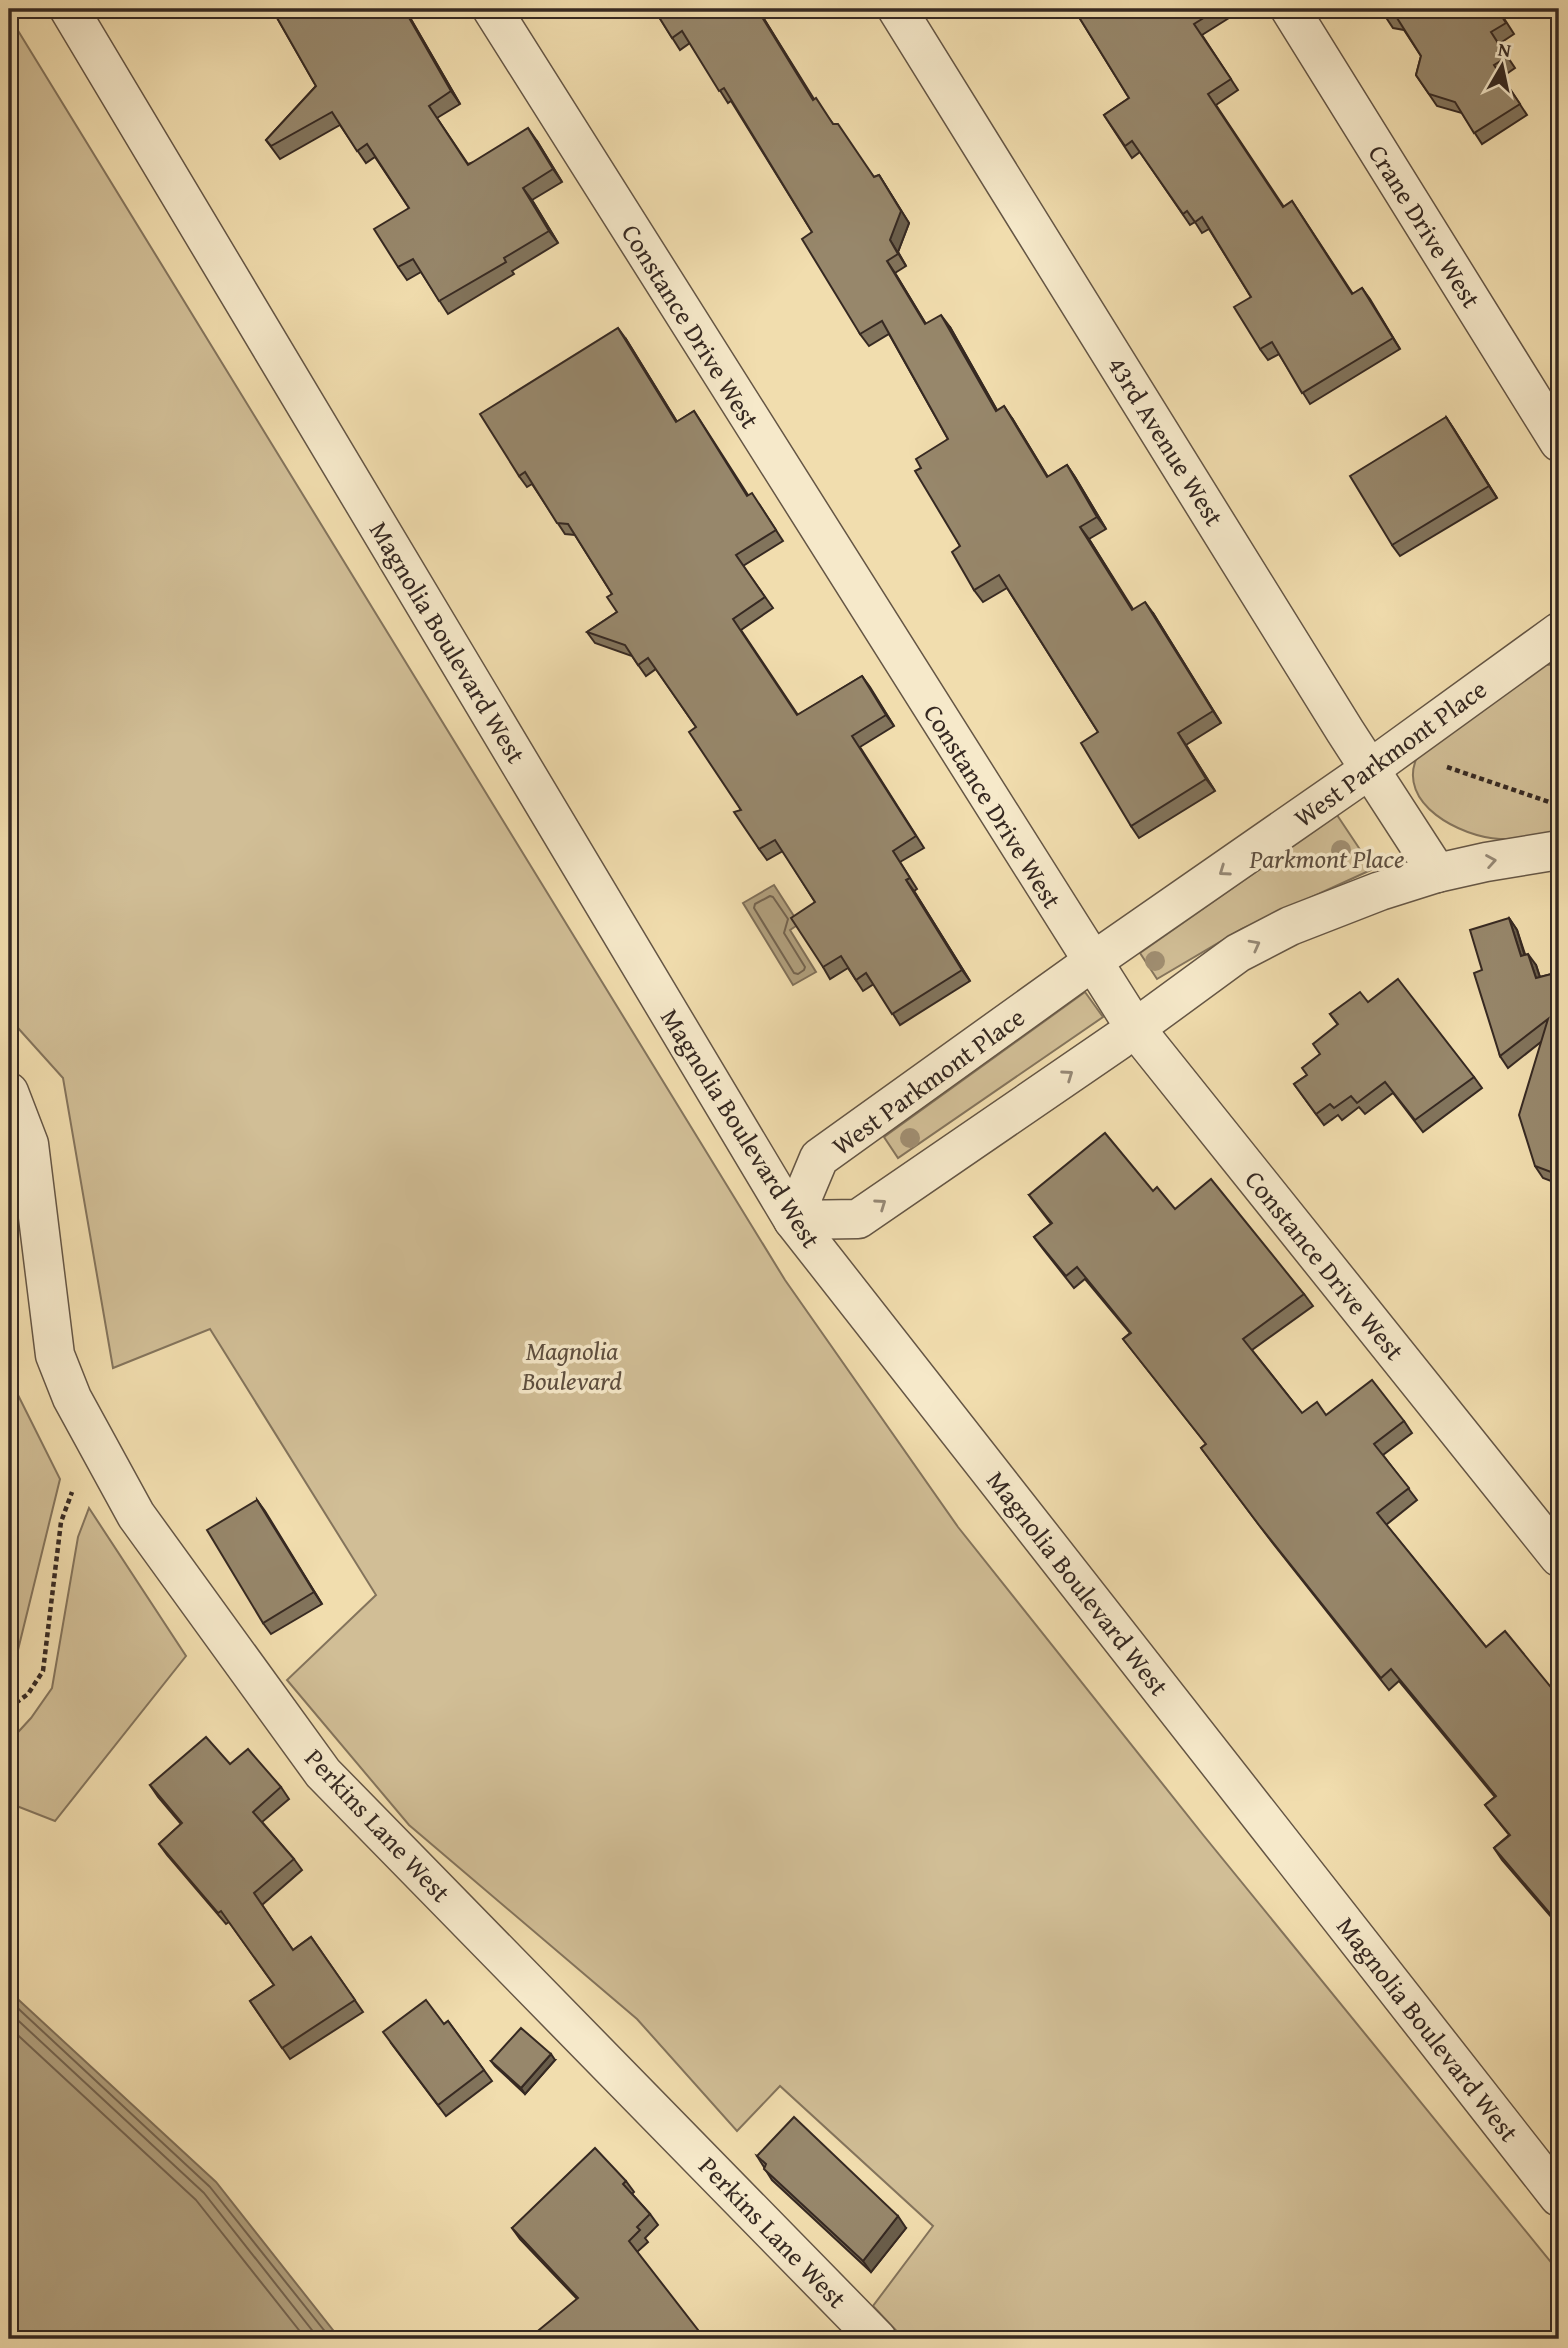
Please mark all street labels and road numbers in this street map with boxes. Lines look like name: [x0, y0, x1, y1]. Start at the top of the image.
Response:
street label: Crane Drive West: [1359, 137, 1491, 315]
street label: Constance Drive West: [612, 216, 770, 436]
street label: 43rd Avenue West: [1098, 349, 1234, 533]
street label: Magnolia Boulevard West: [360, 514, 536, 770]
street label: West Parkmont Place: [1285, 670, 1495, 836]
street label: Constance Drive West: [914, 696, 1072, 916]
street label: West Parkmont Place: [823, 998, 1033, 1164]
street label: Magnolia Boulevard West: [651, 1001, 831, 1255]
street label: Constance Drive West: [1236, 1162, 1414, 1368]
street label: Magnolia Boulevard West: [978, 1462, 1178, 1704]
street label: Perkins Lane West: [296, 1739, 460, 1911]
street label: Magnolia Boulevard West: [1328, 1908, 1528, 2150]
street label: Perkins Lane West: [690, 2147, 856, 2317]

